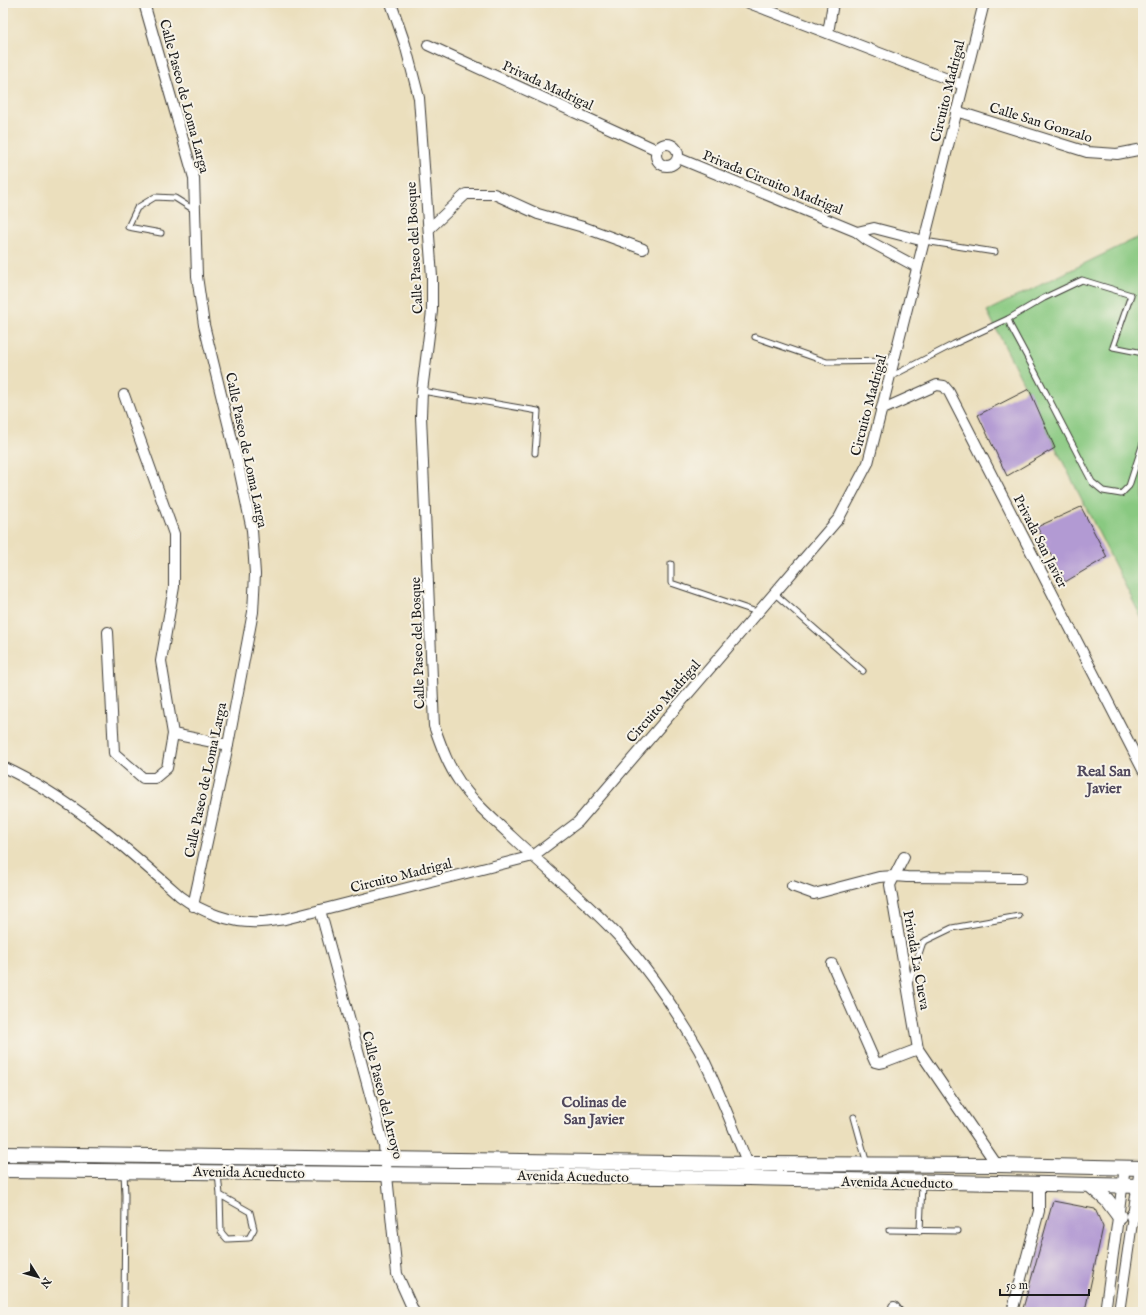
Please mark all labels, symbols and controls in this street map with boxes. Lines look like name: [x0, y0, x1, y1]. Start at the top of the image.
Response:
street label: Calle Paseo de Loma Larga: [155, 17, 213, 176]
street label: Circuito Madrigal: [927, 38, 969, 144]
street label: Privada Madrigal: [499, 57, 596, 115]
street label: Calle San Gonzalo: [987, 99, 1095, 147]
street label: Privada Circuito Madrigal: [700, 147, 846, 219]
street label: Calle Paseo del Bosque: [403, 181, 427, 314]
street label: Circuito Madrigal: [847, 352, 891, 458]
street label: Calle Paseo de Loma Larga: [221, 371, 271, 530]
street label: Privada San Javier: [1009, 492, 1071, 591]
street label: Calle Paseo del Bosque: [407, 576, 429, 709]
street label: Circuito Madrigal: [623, 656, 705, 747]
street label: Calle Paseo de Loma Larga: [181, 700, 231, 860]
district label: Real San Javier: [1077, 762, 1131, 798]
street label: Circuito Madrigal: [348, 855, 454, 897]
street label: Privada La Cueva: [898, 909, 934, 1012]
street label: Calle Paseo del Arroyo: [357, 1029, 407, 1162]
district label: Colinas de San Javier: [562, 1093, 627, 1129]
street label: Avenida Acueducto: [192, 1163, 305, 1183]
street label: Avenida Acueducto: [516, 1167, 629, 1187]
street label: Avenida Acueducto: [840, 1173, 953, 1193]
north arrow: [18, 1257, 58, 1297]
scale bar: [1000, 1271, 1089, 1297]
text: N: [36, 1274, 54, 1291]
text: 50 m: [1006, 1278, 1028, 1293]

